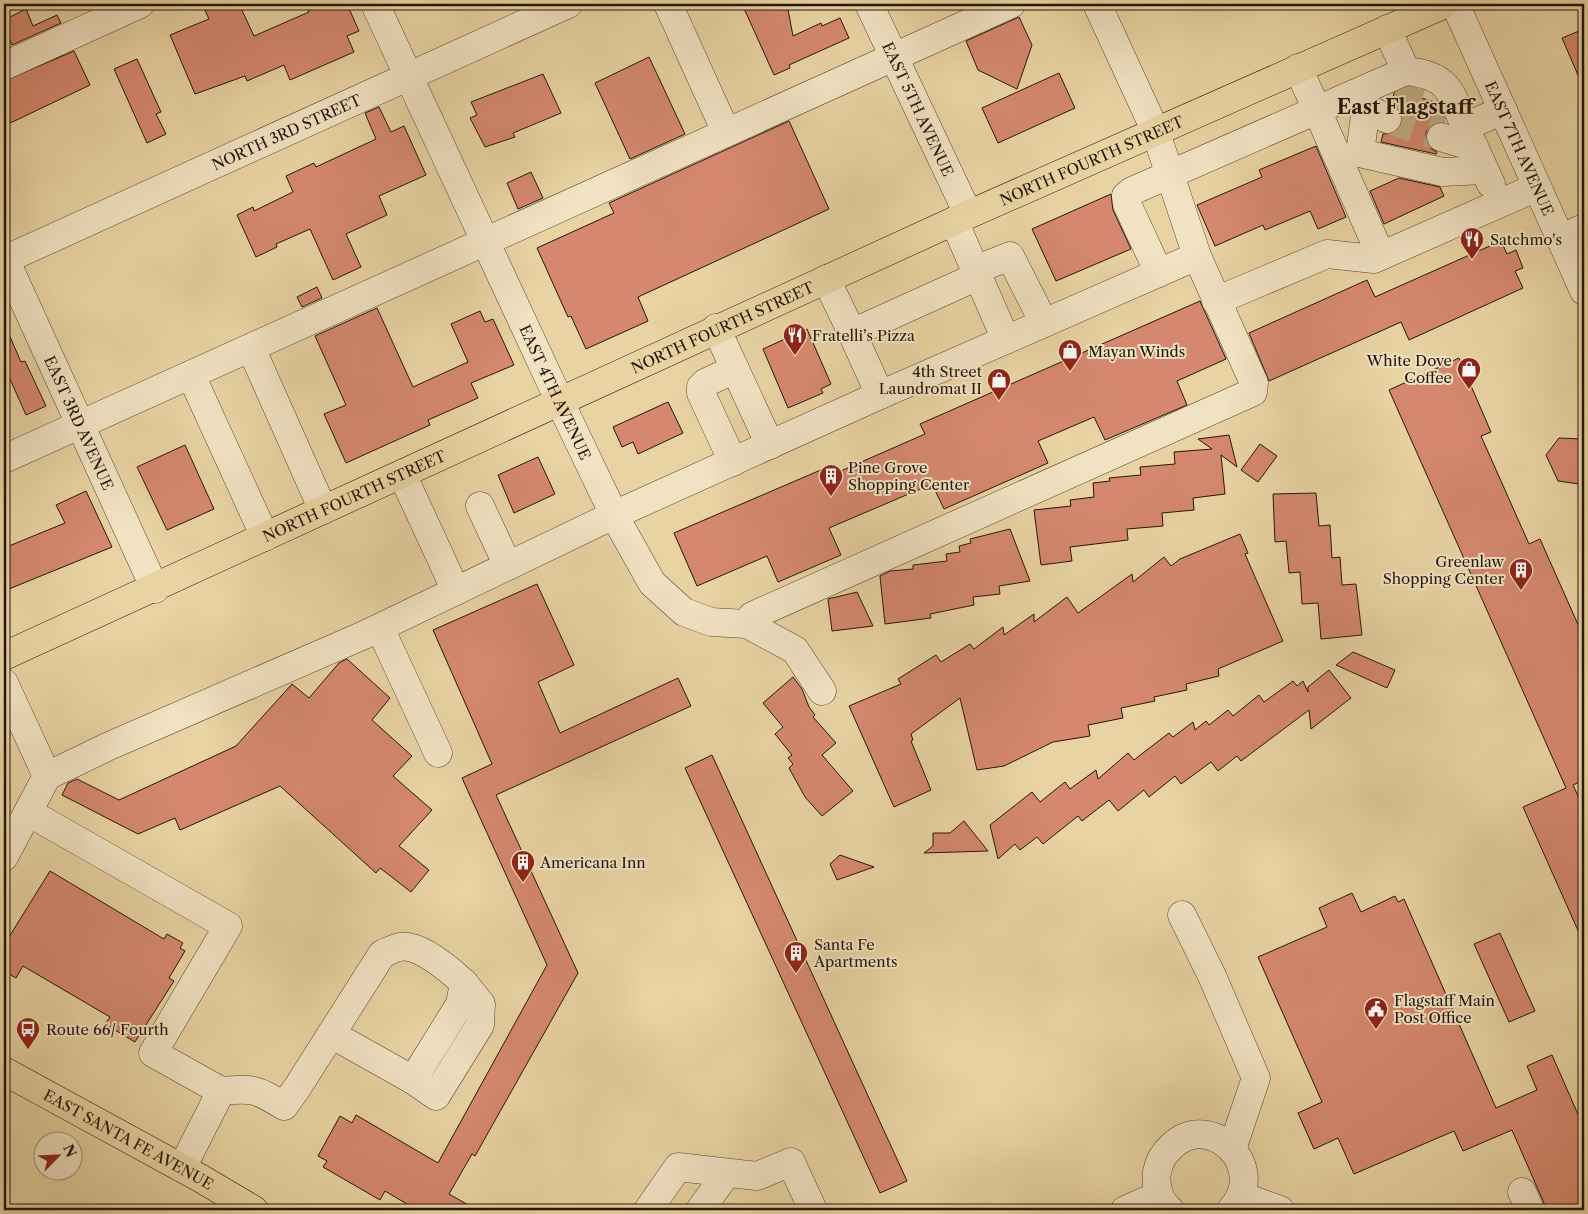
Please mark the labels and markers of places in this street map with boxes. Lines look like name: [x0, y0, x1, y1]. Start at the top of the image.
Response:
restaurant icon: Satchmo's: [1459, 226, 1485, 260]
place label: Satchmo's: [1490, 230, 1562, 249]
restaurant icon: Fratelli’s Pizza: [782, 322, 808, 356]
place label: Fratelli’s Pizza: [812, 326, 915, 345]
shop icon: Mayan Winds: [1057, 338, 1083, 372]
place label: Mayan Winds: [1088, 342, 1185, 361]
place label: White Dove Coffee: [1366, 351, 1452, 387]
shop icon: White Dove Coffee: [1456, 356, 1482, 390]
place label: 4th Street Laundromat II: [879, 362, 983, 398]
shop icon: 4th Street Laundromat II: [986, 367, 1012, 401]
place label: Pine Grove Shopping Center: [848, 458, 970, 494]
building icon: Pine Grove Shopping Center: [818, 463, 844, 497]
place label: Greenlaw Shopping Center: [1383, 552, 1505, 588]
building icon: Greenlaw Shopping Center: [1508, 557, 1534, 591]
building icon: Americana Inn: [510, 849, 536, 883]
place label: Americana Inn: [539, 853, 646, 872]
place label: Santa Fe Apartments: [813, 935, 897, 971]
building icon: Santa Fe Apartments: [783, 940, 809, 974]
place label: Flagstaff Main Post Office: [1394, 991, 1495, 1027]
public building icon: Flagstaff Main Post Office: [1363, 996, 1389, 1030]
bus stop icon: Route 66/ Fourth: [15, 1016, 41, 1050]
place label: Route 66/ Fourth: [46, 1020, 169, 1039]

